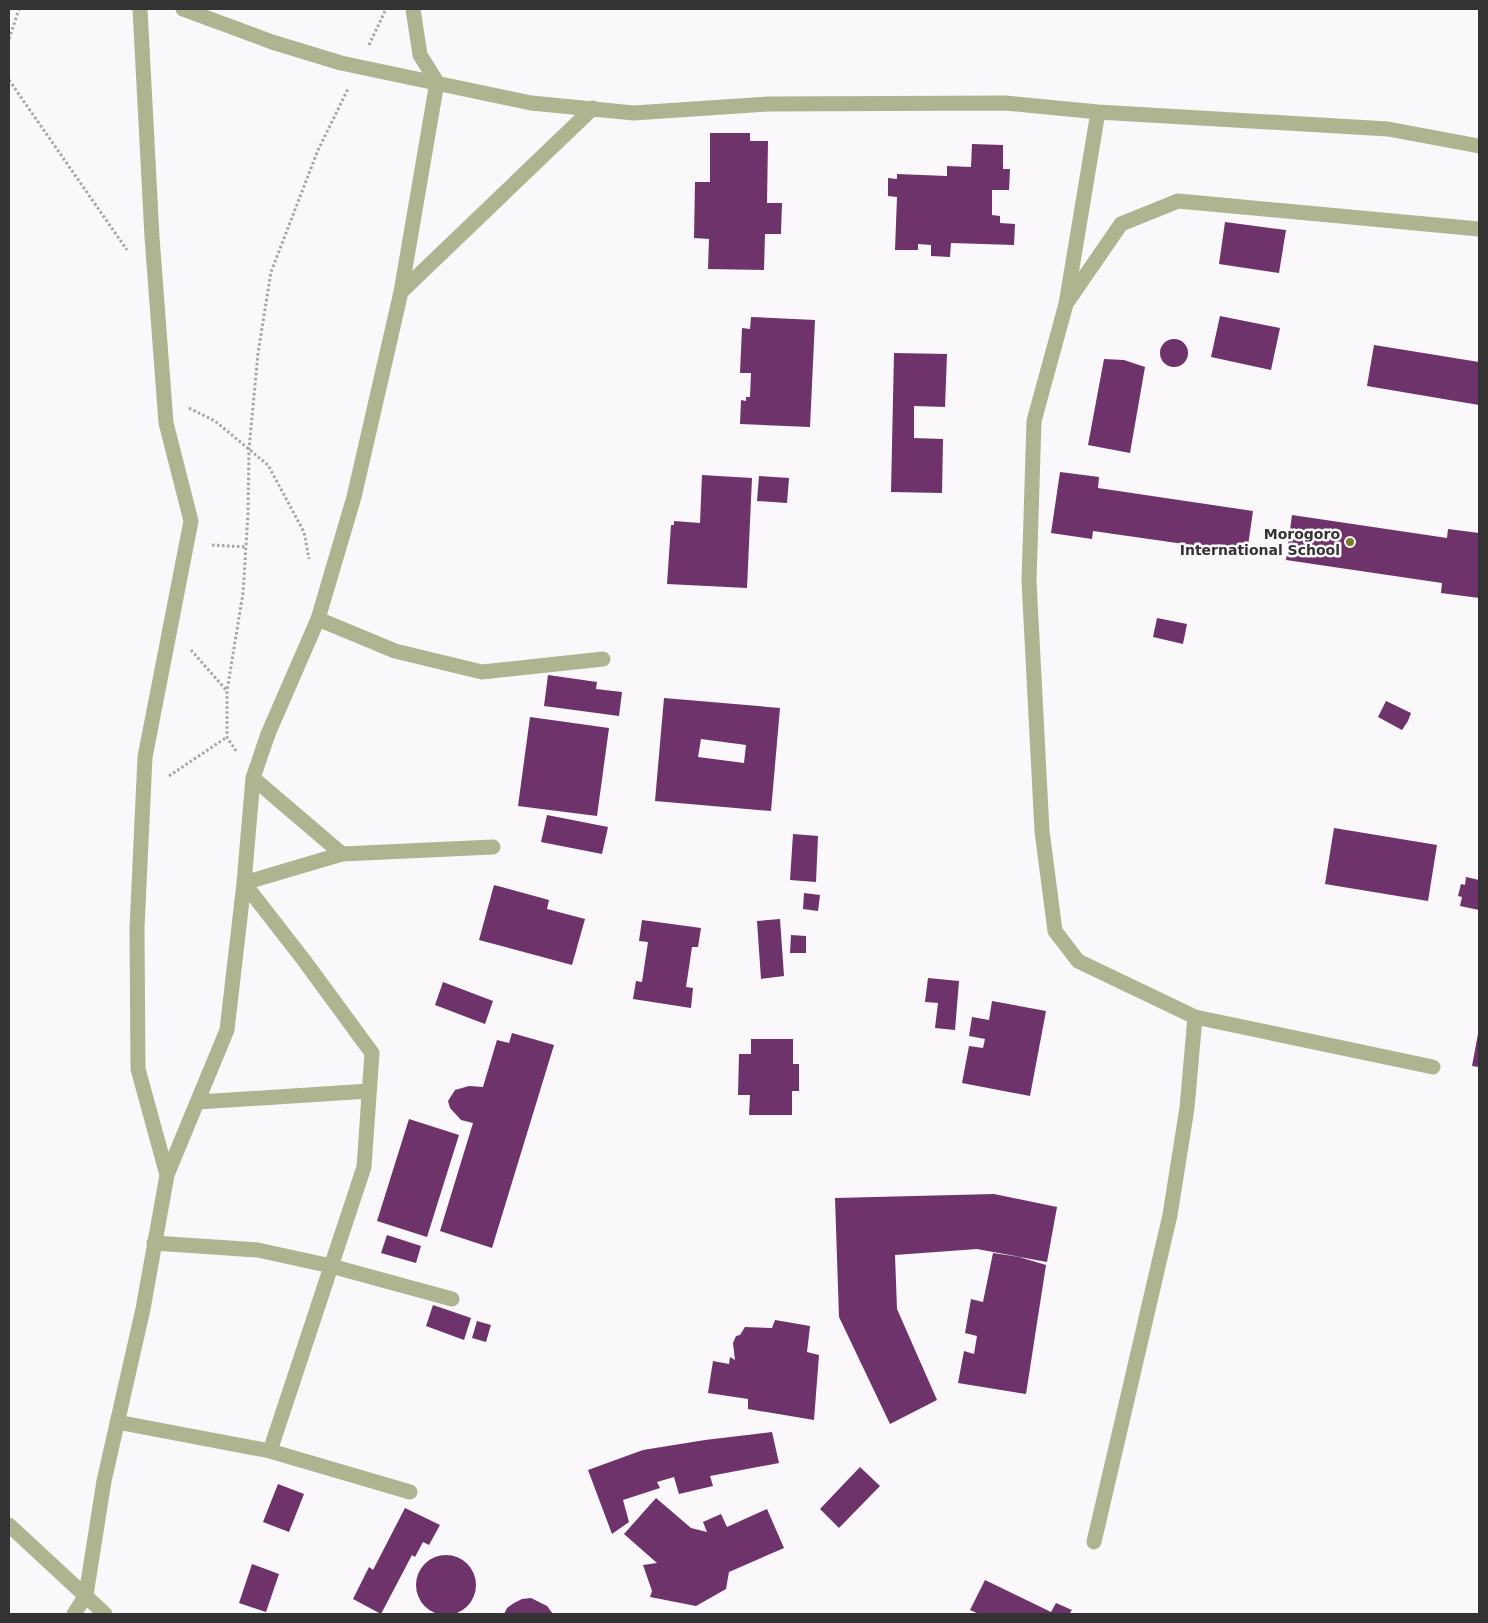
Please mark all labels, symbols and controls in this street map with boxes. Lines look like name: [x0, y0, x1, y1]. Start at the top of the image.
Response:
place label: Morogoro International School: [1180, 526, 1340, 558]
marker: Morogoro International School: [1344, 536, 1356, 548]

